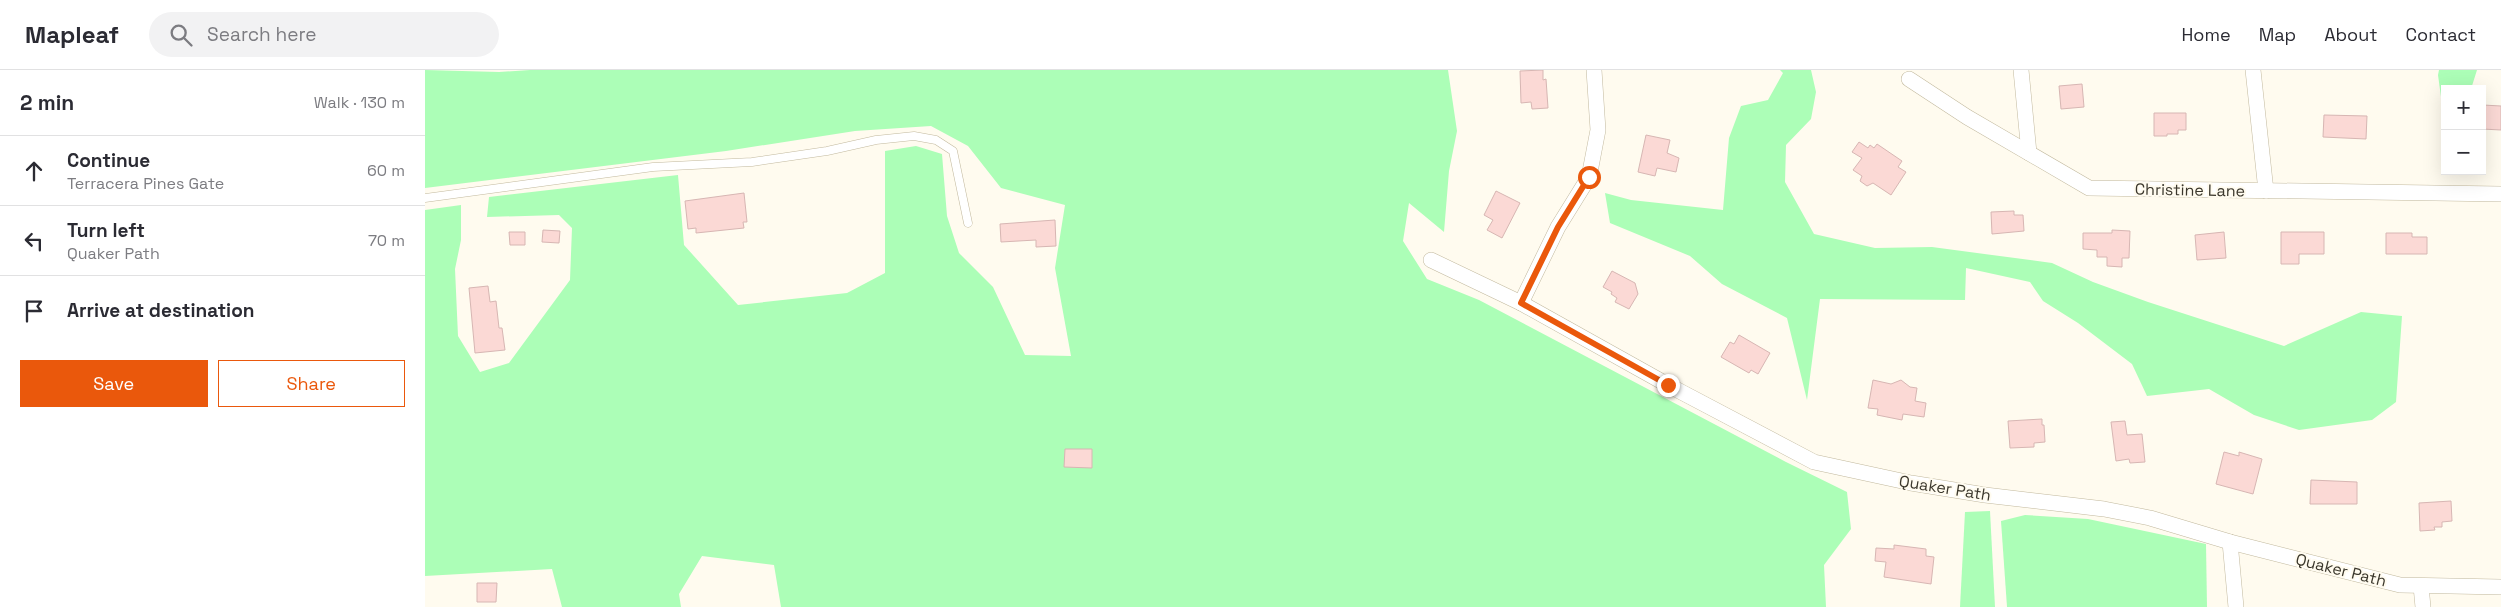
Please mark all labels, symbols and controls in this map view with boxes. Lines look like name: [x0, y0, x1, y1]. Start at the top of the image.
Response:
search box: [149, 12, 499, 57]
text: Mapleaf: [25, 19, 119, 50]
icon: search: [167, 21, 195, 49]
text: Search here: [207, 22, 317, 47]
text: Home: [2182, 23, 2231, 46]
text: Map: [2259, 23, 2296, 46]
text: About: [2324, 23, 2378, 46]
text: Contact: [2406, 23, 2476, 46]
map controls: [2441, 85, 2486, 175]
button: +: [2441, 85, 2486, 130]
text: 2 min: [20, 89, 74, 116]
text: Walk · 130 m: [314, 92, 405, 113]
button: −: [2441, 130, 2486, 175]
text: Continue: [67, 148, 150, 173]
icon: ahead: [20, 157, 48, 185]
text: 60 m: [367, 160, 405, 181]
route start: [1578, 166, 1601, 189]
text: Terracera Pines Gate: [67, 173, 224, 194]
street label: Christine Lane: [2135, 179, 2245, 201]
text: Turn left: [67, 218, 145, 243]
icon: left: [20, 227, 48, 255]
text: 70 m: [368, 230, 405, 251]
text: Quaker Path: [67, 243, 160, 264]
icon: arrive: [20, 297, 48, 325]
text: Arrive at destination: [67, 298, 255, 323]
button: Save: [20, 360, 208, 407]
button: Share: [218, 360, 405, 407]
route end: [1657, 374, 1680, 397]
street label: Quaker Path: [1898, 470, 1992, 506]
street label: Quaker Path: [2293, 549, 2389, 591]

